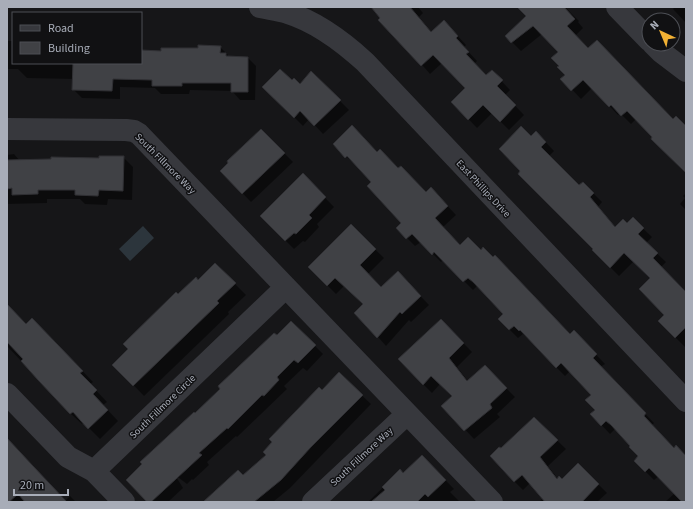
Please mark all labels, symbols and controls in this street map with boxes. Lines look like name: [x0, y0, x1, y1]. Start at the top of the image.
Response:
legend: [12, 12, 142, 64]
north arrow: [641, 12, 681, 52]
text: N: [647, 17, 662, 33]
text: Road: [48, 20, 74, 37]
text: Building: [48, 40, 90, 57]
street label: South Fillmore Way: [132, 130, 199, 198]
street label: East Phillips Drive: [453, 157, 514, 221]
street label: South Fillmore Circle: [126, 371, 199, 442]
street label: South Fillmore Way: [327, 424, 396, 489]
scale bar: [14, 471, 68, 497]
text: 20 m: [20, 477, 44, 494]

